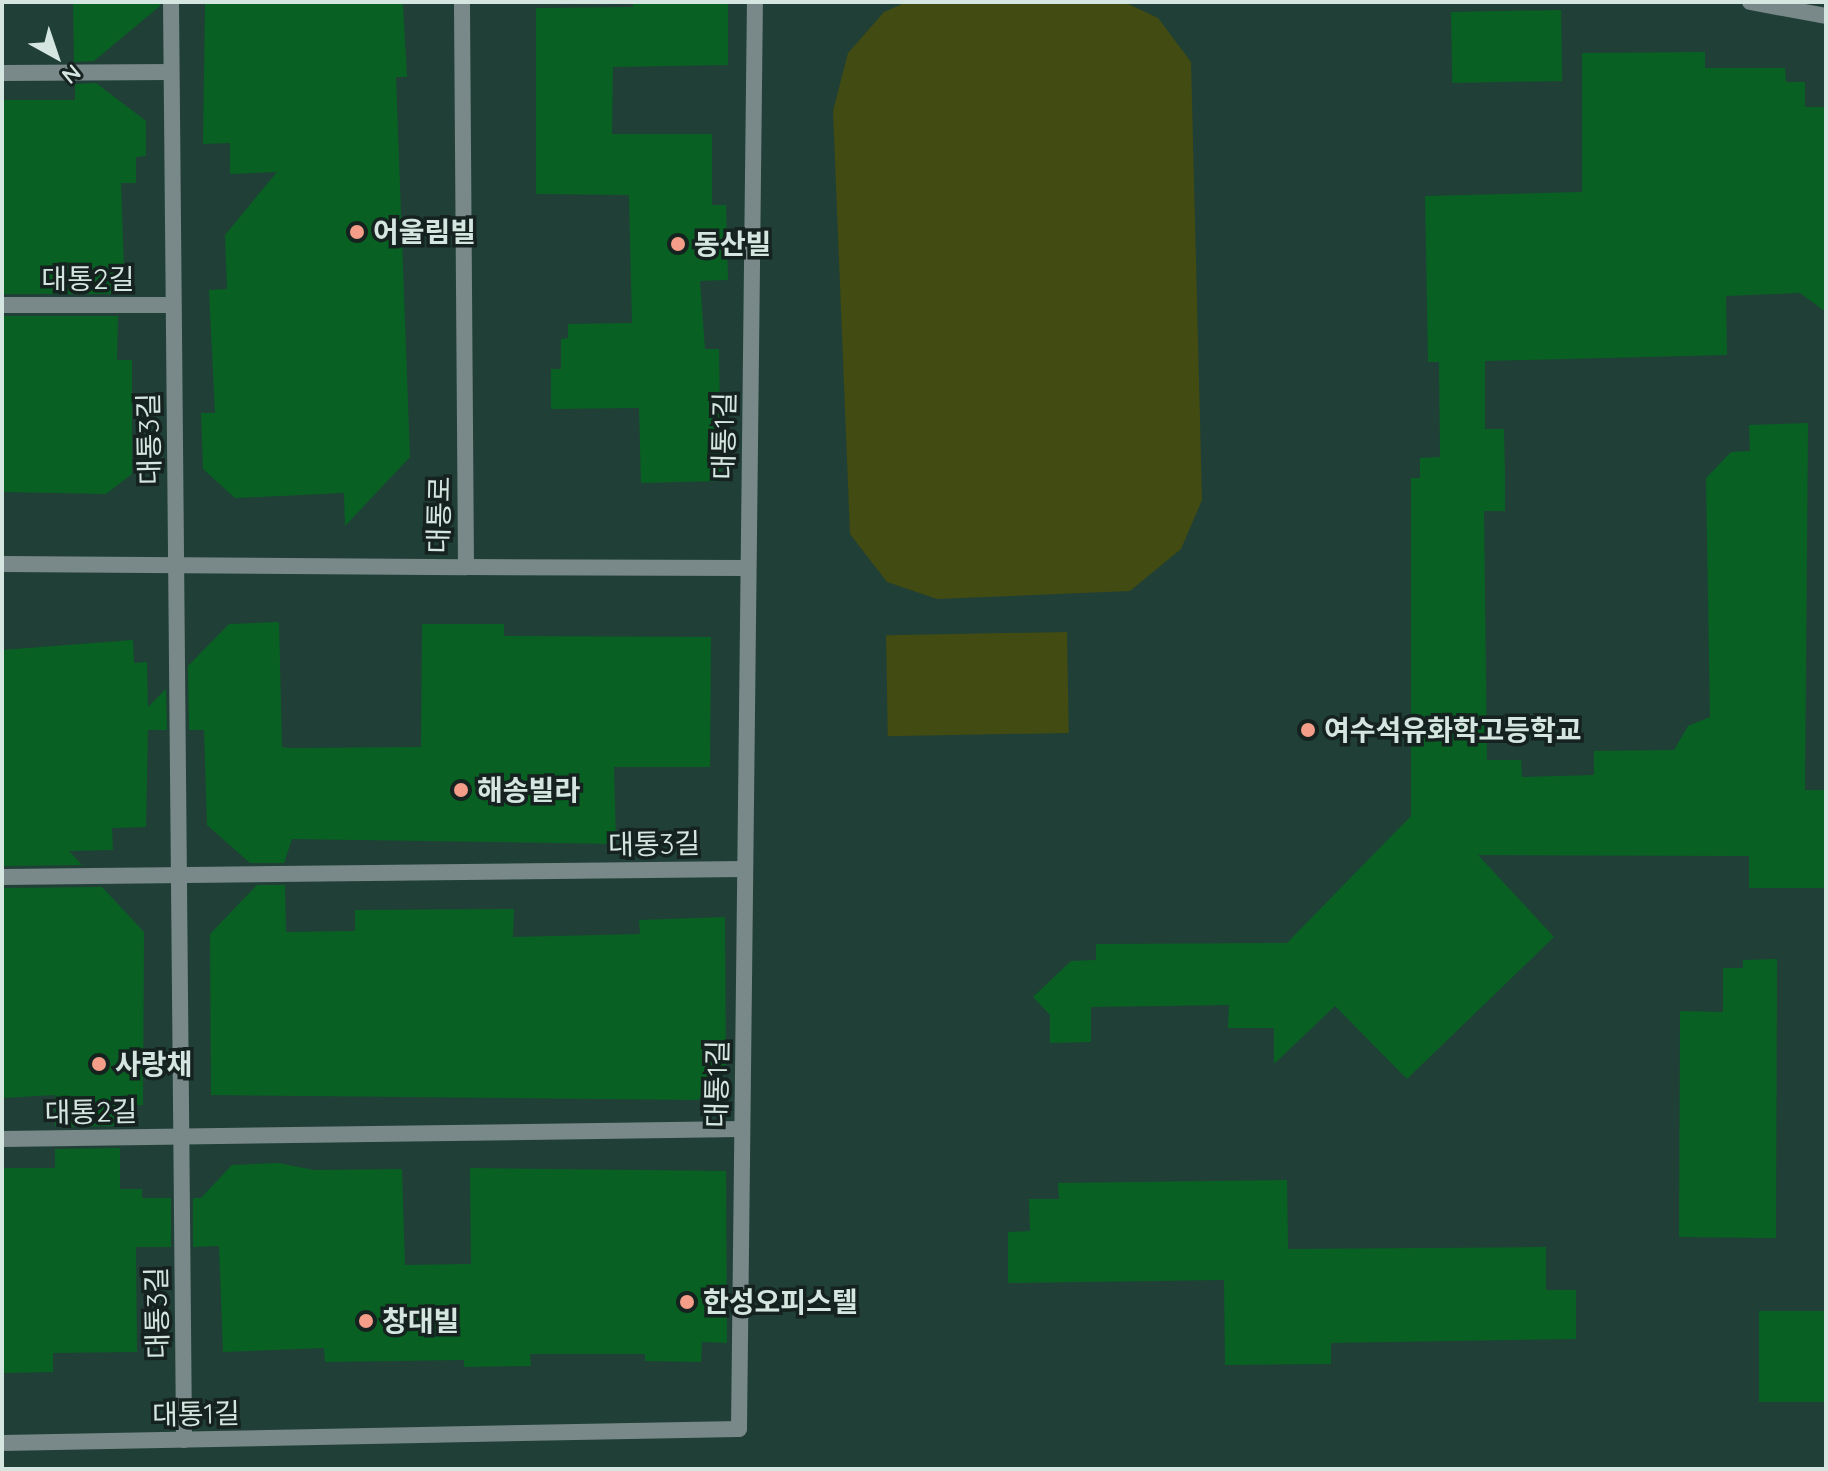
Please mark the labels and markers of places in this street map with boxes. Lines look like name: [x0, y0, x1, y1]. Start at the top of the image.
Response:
place label: 어울림빌: [373, 215, 476, 249]
marker: 어울림빌: [348, 223, 366, 241]
place label: 동산빌: [694, 227, 771, 261]
marker: 동산빌: [669, 235, 687, 253]
place label: 여수석유화학고등학교: [1324, 713, 1582, 747]
marker: 여수석유화학고등학교: [1299, 721, 1317, 739]
place label: 해송빌라: [477, 773, 580, 807]
marker: 해송빌라: [452, 781, 470, 799]
place label: 사랑채: [115, 1047, 192, 1081]
marker: 사랑채: [90, 1055, 108, 1073]
place label: 한성오피스텔: [703, 1285, 858, 1319]
marker: 한성오피스텔: [678, 1293, 696, 1311]
place label: 창대빌: [382, 1304, 459, 1338]
marker: 창대빌: [357, 1312, 375, 1330]

